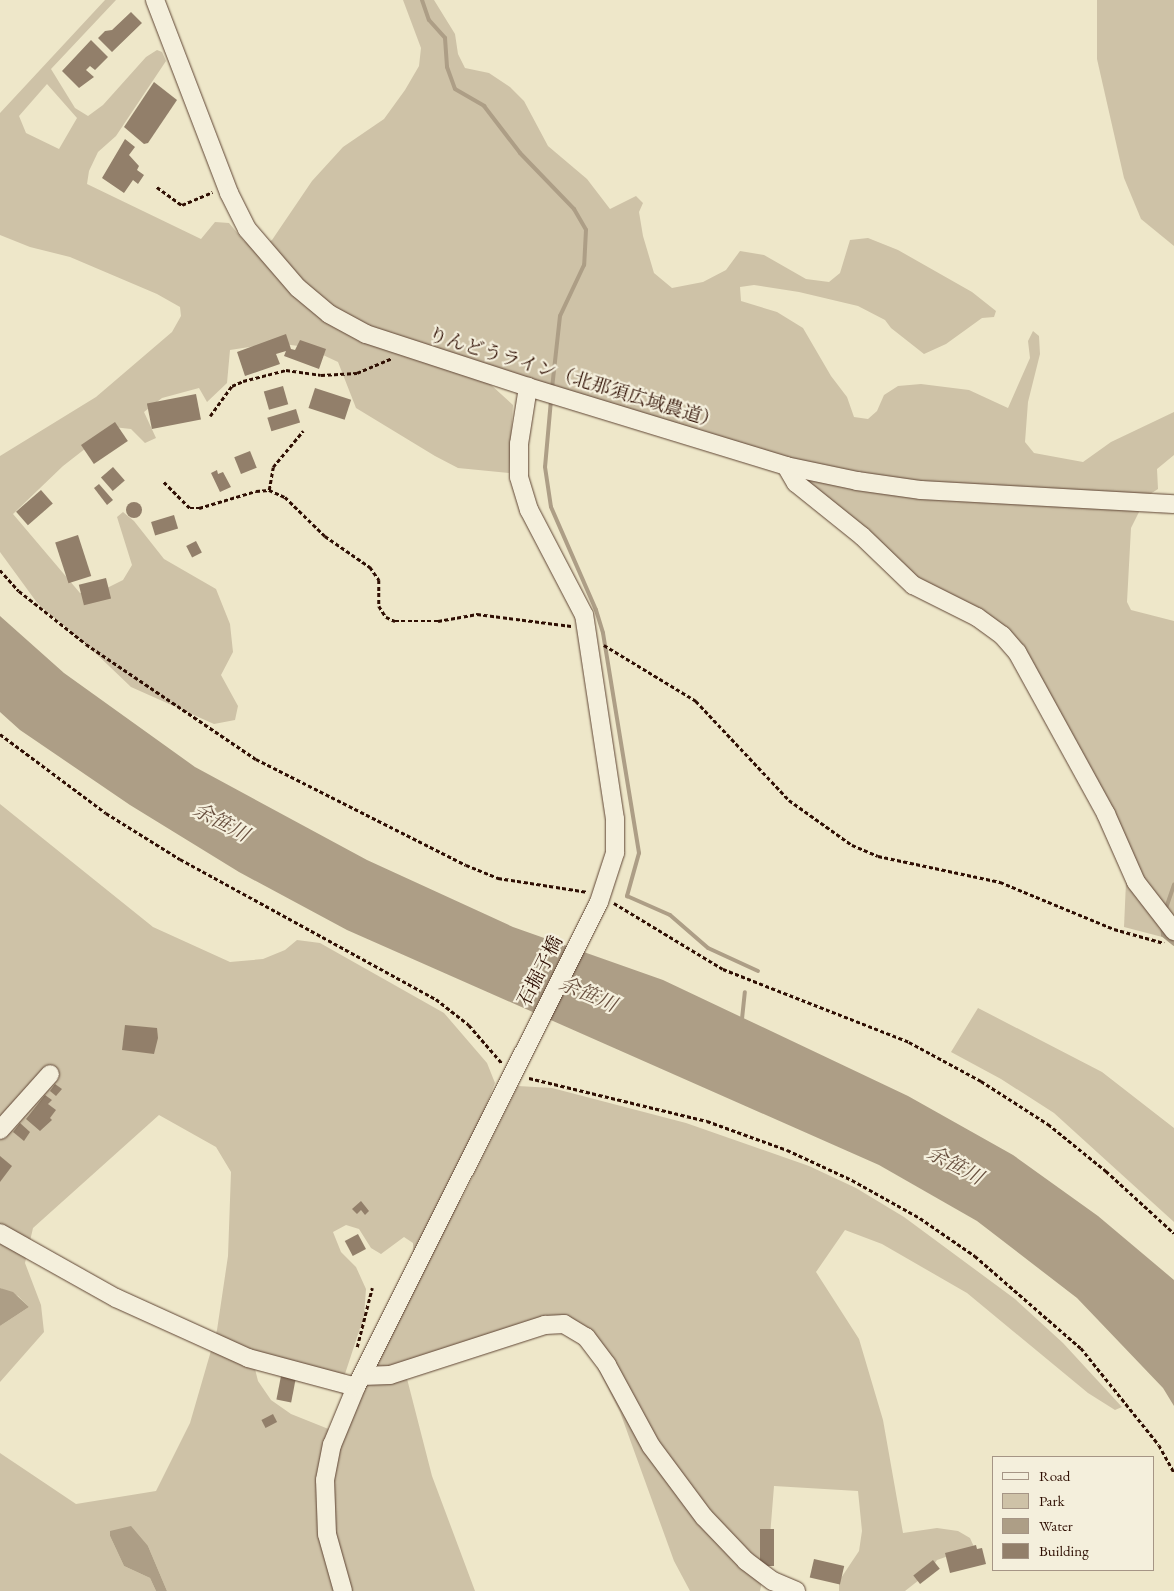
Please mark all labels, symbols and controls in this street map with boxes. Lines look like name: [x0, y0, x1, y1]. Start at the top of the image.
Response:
street label: りんどうライン（北那須広域農道）: [425, 323, 723, 433]
water label: 余笹川: [189, 797, 253, 847]
street label: 石掘子橋: [513, 932, 567, 1010]
water label: 余笹川: [556, 971, 620, 1017]
water label: 余笹川: [923, 1140, 987, 1190]
legend: [992, 1456, 1154, 1571]
text: Road: [1039, 1466, 1070, 1485]
text: Park: [1039, 1491, 1065, 1510]
text: Water: [1039, 1516, 1073, 1535]
text: Building: [1039, 1541, 1089, 1560]

